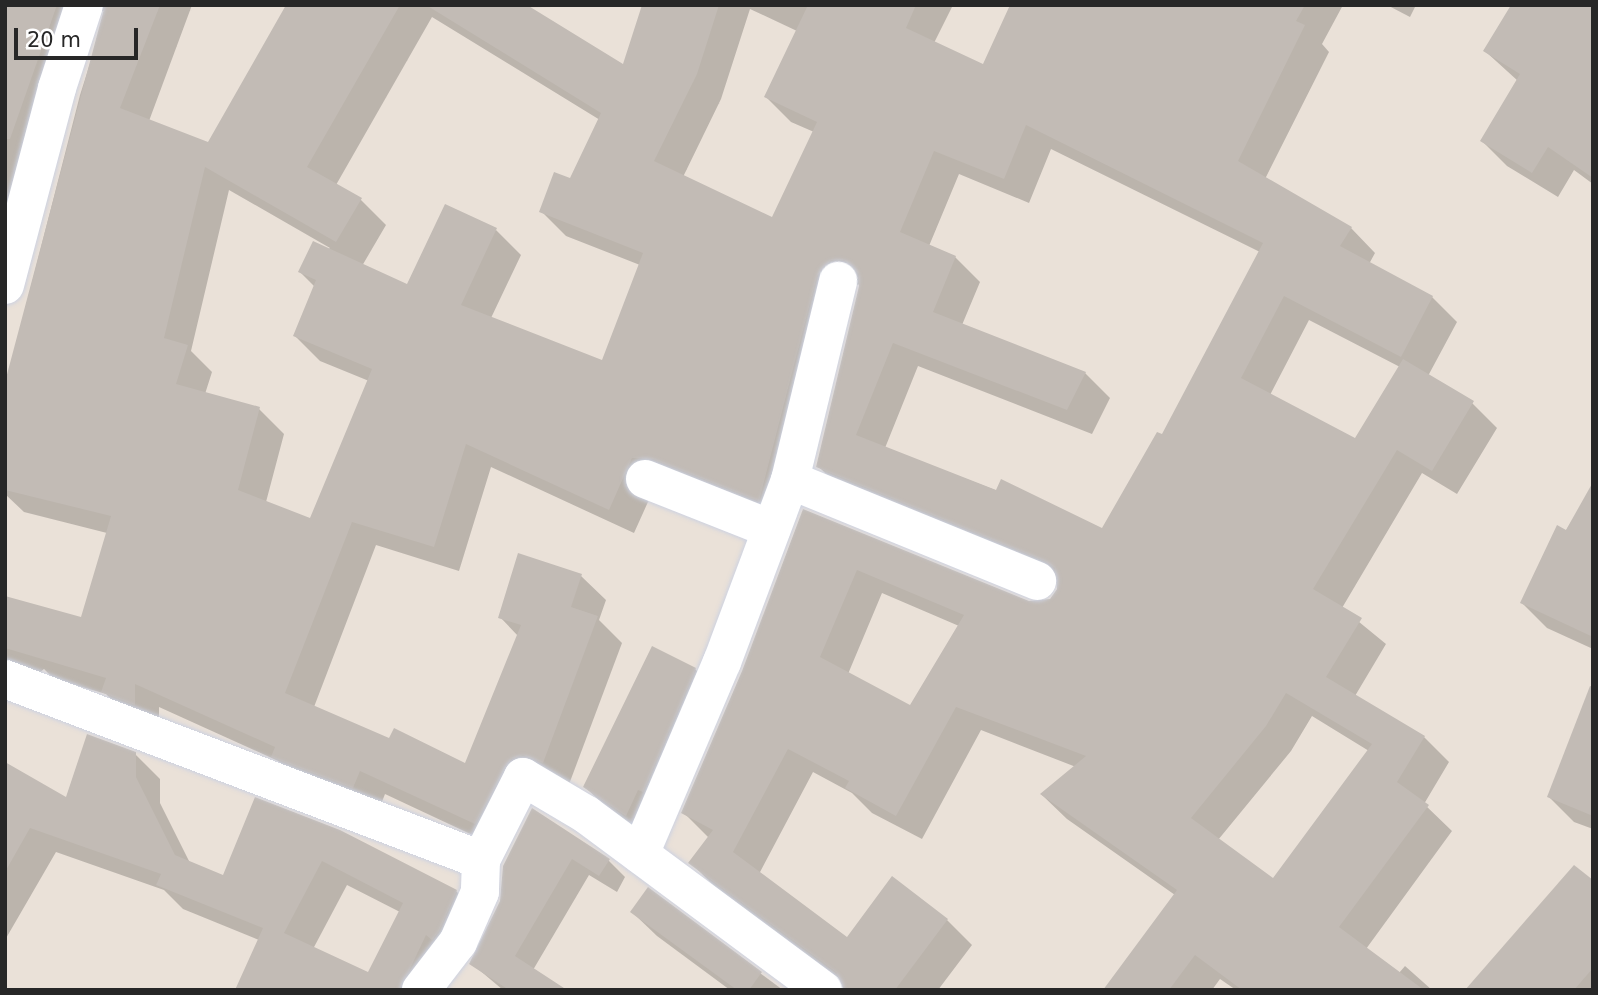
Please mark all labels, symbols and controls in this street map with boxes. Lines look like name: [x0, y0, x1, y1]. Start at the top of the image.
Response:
scale bar: [18, 14, 142, 58]
text: 20 m: [27, 28, 81, 52]

